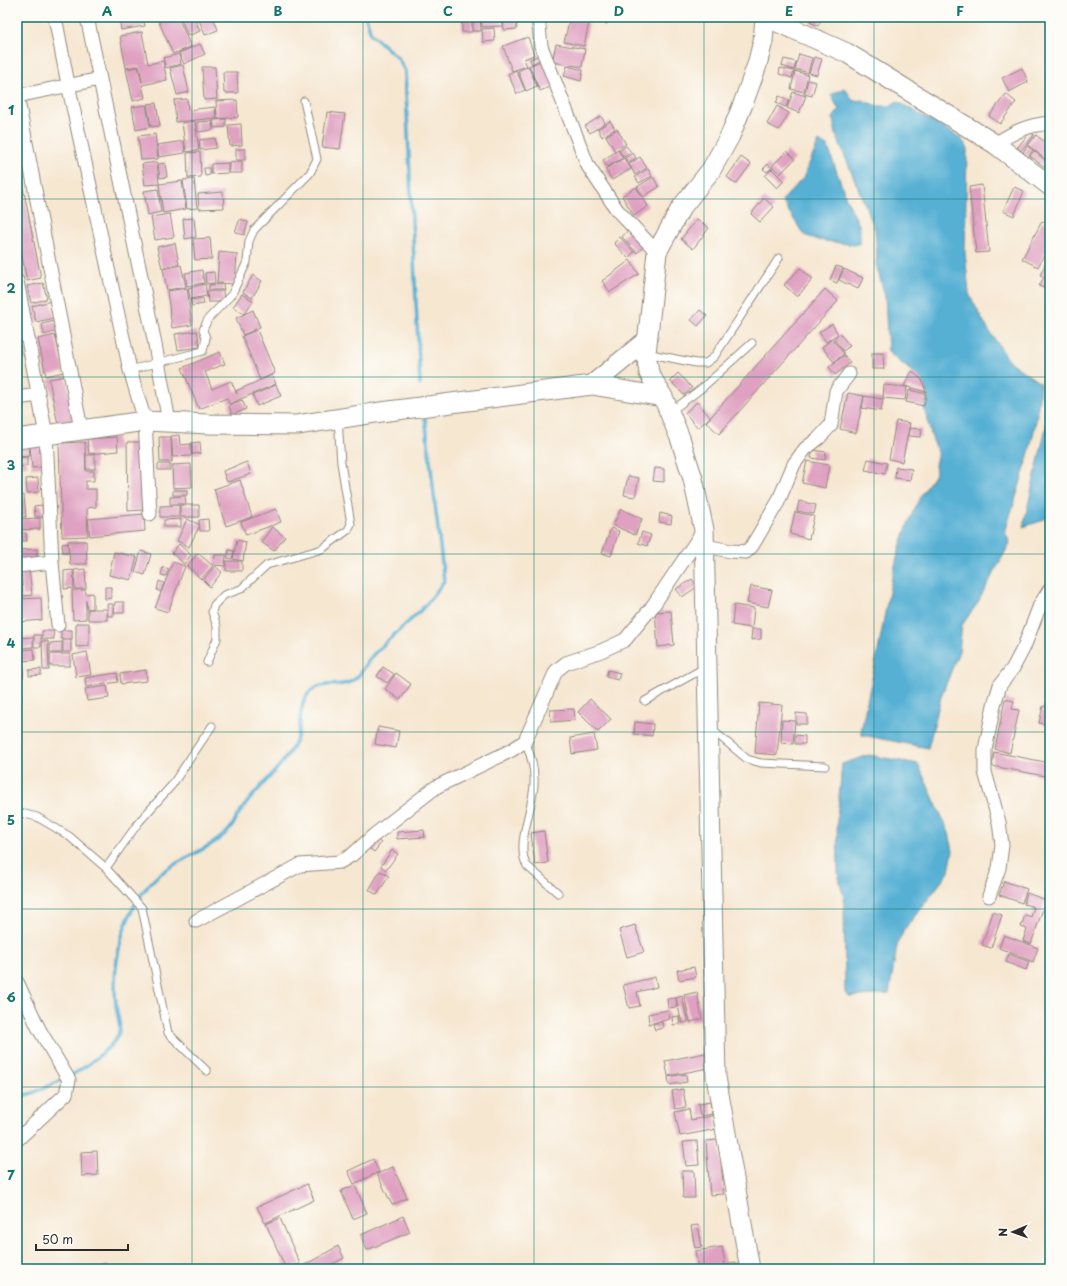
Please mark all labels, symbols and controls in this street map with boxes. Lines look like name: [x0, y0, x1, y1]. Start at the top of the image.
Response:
text: A: [102, 1, 112, 20]
text: B: [274, 1, 283, 20]
text: C: [443, 1, 453, 20]
text: D: [614, 1, 624, 20]
text: E: [785, 1, 793, 20]
text: F: [956, 1, 964, 20]
text: 1: [8, 100, 14, 119]
text: 2: [6, 278, 16, 297]
text: 3: [7, 455, 16, 474]
text: 4: [7, 633, 16, 652]
text: 5: [7, 810, 15, 829]
text: 6: [6, 987, 16, 1006]
text: 7: [7, 1165, 15, 1184]
north arrow: [993, 1212, 1033, 1252]
scale bar: [36, 1226, 128, 1252]
text: N: [994, 1227, 1011, 1237]
text: 50 m: [42, 1230, 73, 1248]

